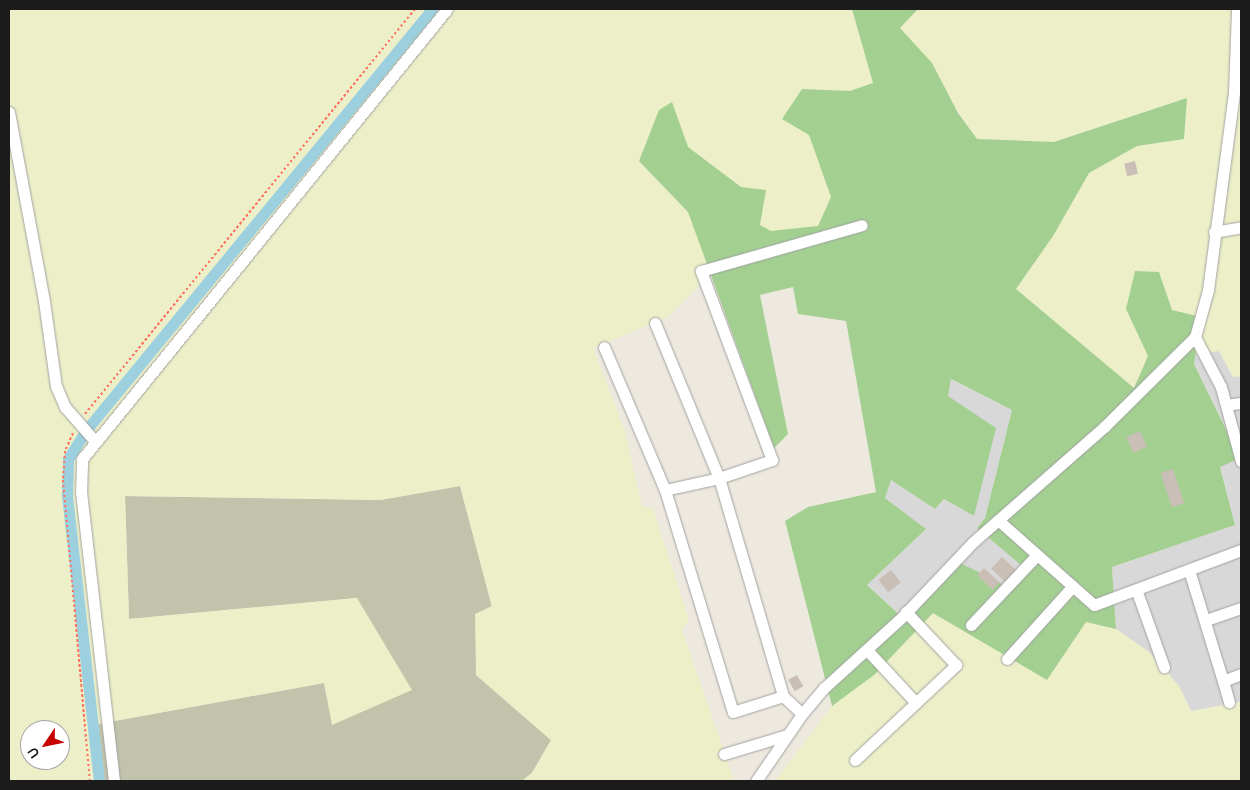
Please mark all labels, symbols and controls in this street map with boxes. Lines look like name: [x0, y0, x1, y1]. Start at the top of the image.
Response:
north arrow: [20, 720, 70, 770]
text: U: [23, 744, 44, 762]

